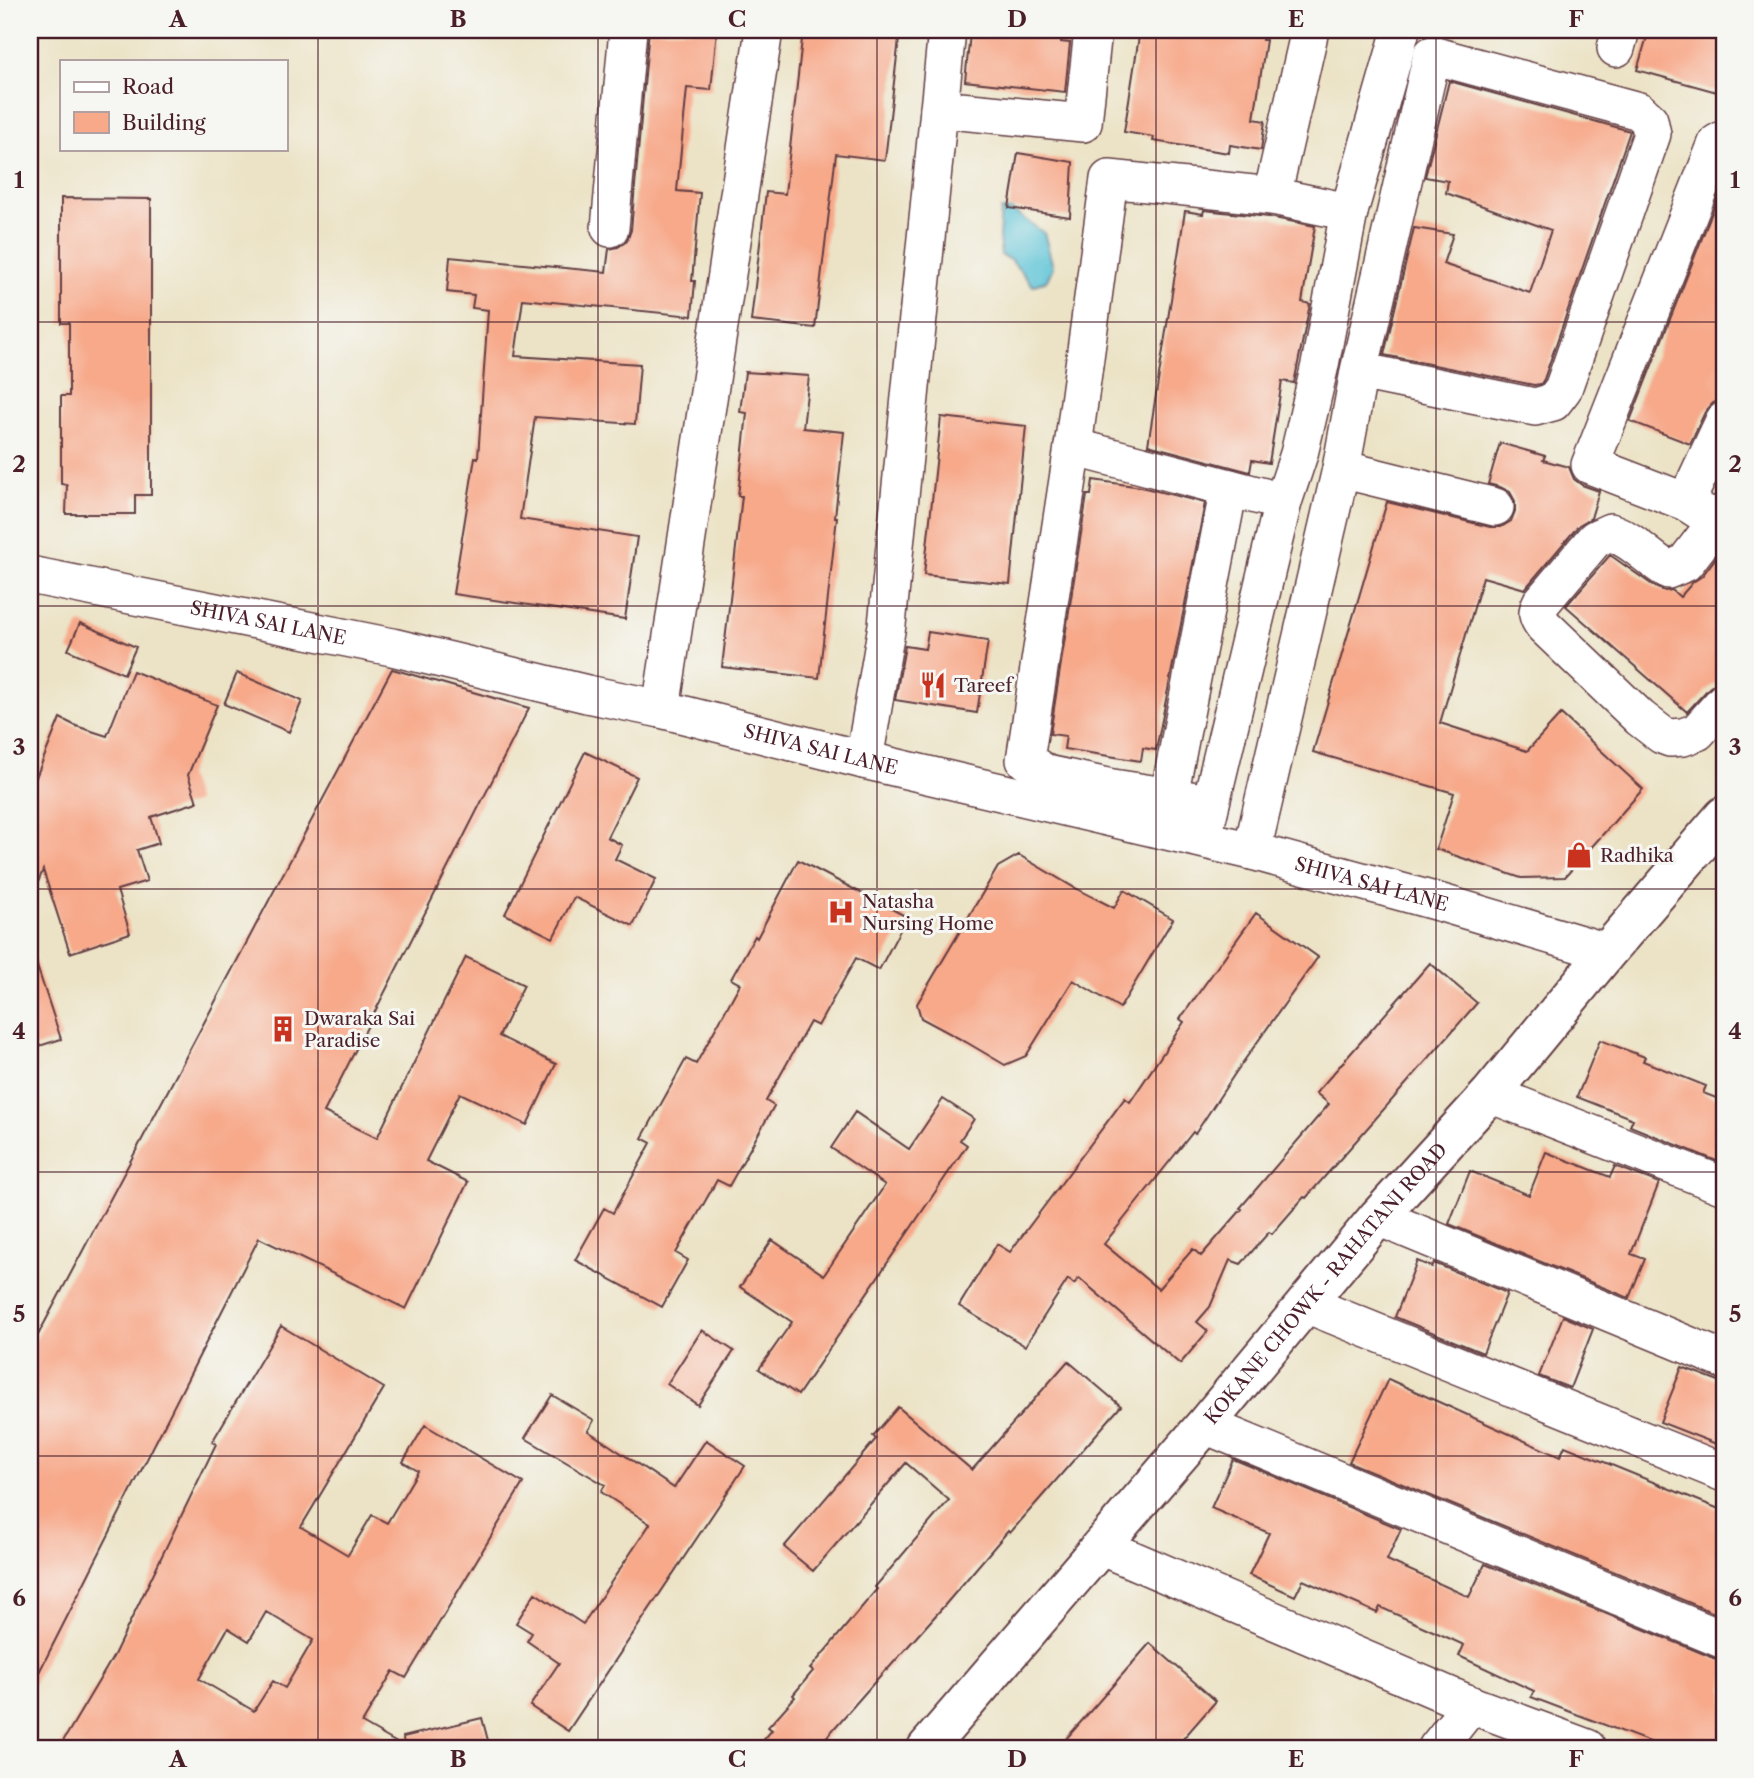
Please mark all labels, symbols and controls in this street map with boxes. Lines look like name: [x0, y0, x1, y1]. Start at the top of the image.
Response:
text: A: [168, 5, 188, 33]
text: B: [449, 5, 467, 33]
text: C: [728, 5, 746, 33]
text: D: [1007, 5, 1027, 33]
text: E: [1288, 5, 1304, 33]
text: F: [1568, 5, 1584, 33]
legend: [60, 60, 287, 150]
text: Road: [122, 74, 174, 99]
text: Building: [122, 110, 207, 135]
text: 1: [14, 166, 25, 194]
text: 1: [1730, 166, 1741, 194]
text: 2: [12, 450, 26, 478]
text: 2: [1728, 450, 1742, 478]
street label: SHIVA SAI LANE: [188, 596, 348, 649]
restaurant icon: Tareef: [918, 670, 948, 700]
place label: Tareef: [954, 674, 1014, 697]
street label: SHIVA SAI LANE: [741, 719, 900, 779]
text: 3: [13, 733, 26, 761]
text: 3: [1729, 733, 1742, 761]
shop icon: Radhika: [1564, 840, 1594, 870]
place label: Radhika: [1600, 844, 1674, 867]
street label: SHIVA SAI LANE: [1292, 852, 1451, 916]
place label: Natasha Nursing Home: [862, 890, 994, 935]
hospital icon: Natasha Nursing Home: [826, 897, 856, 927]
place label: Dwaraka Sai Paradise: [304, 1007, 415, 1052]
building icon: Dwaraka Sai Paradise: [268, 1014, 298, 1044]
text: 4: [12, 1017, 26, 1045]
text: 4: [1728, 1017, 1742, 1045]
street label: KOKANE CHOWK - RAHATANI ROAD: [1199, 1138, 1451, 1429]
text: 5: [13, 1300, 25, 1328]
text: 5: [1729, 1300, 1741, 1328]
text: 6: [12, 1584, 26, 1612]
text: 6: [1728, 1584, 1742, 1612]
text: A: [168, 1745, 188, 1773]
text: B: [449, 1745, 467, 1773]
text: C: [728, 1745, 746, 1773]
text: D: [1007, 1745, 1027, 1773]
text: E: [1288, 1745, 1304, 1773]
text: F: [1568, 1745, 1584, 1773]

